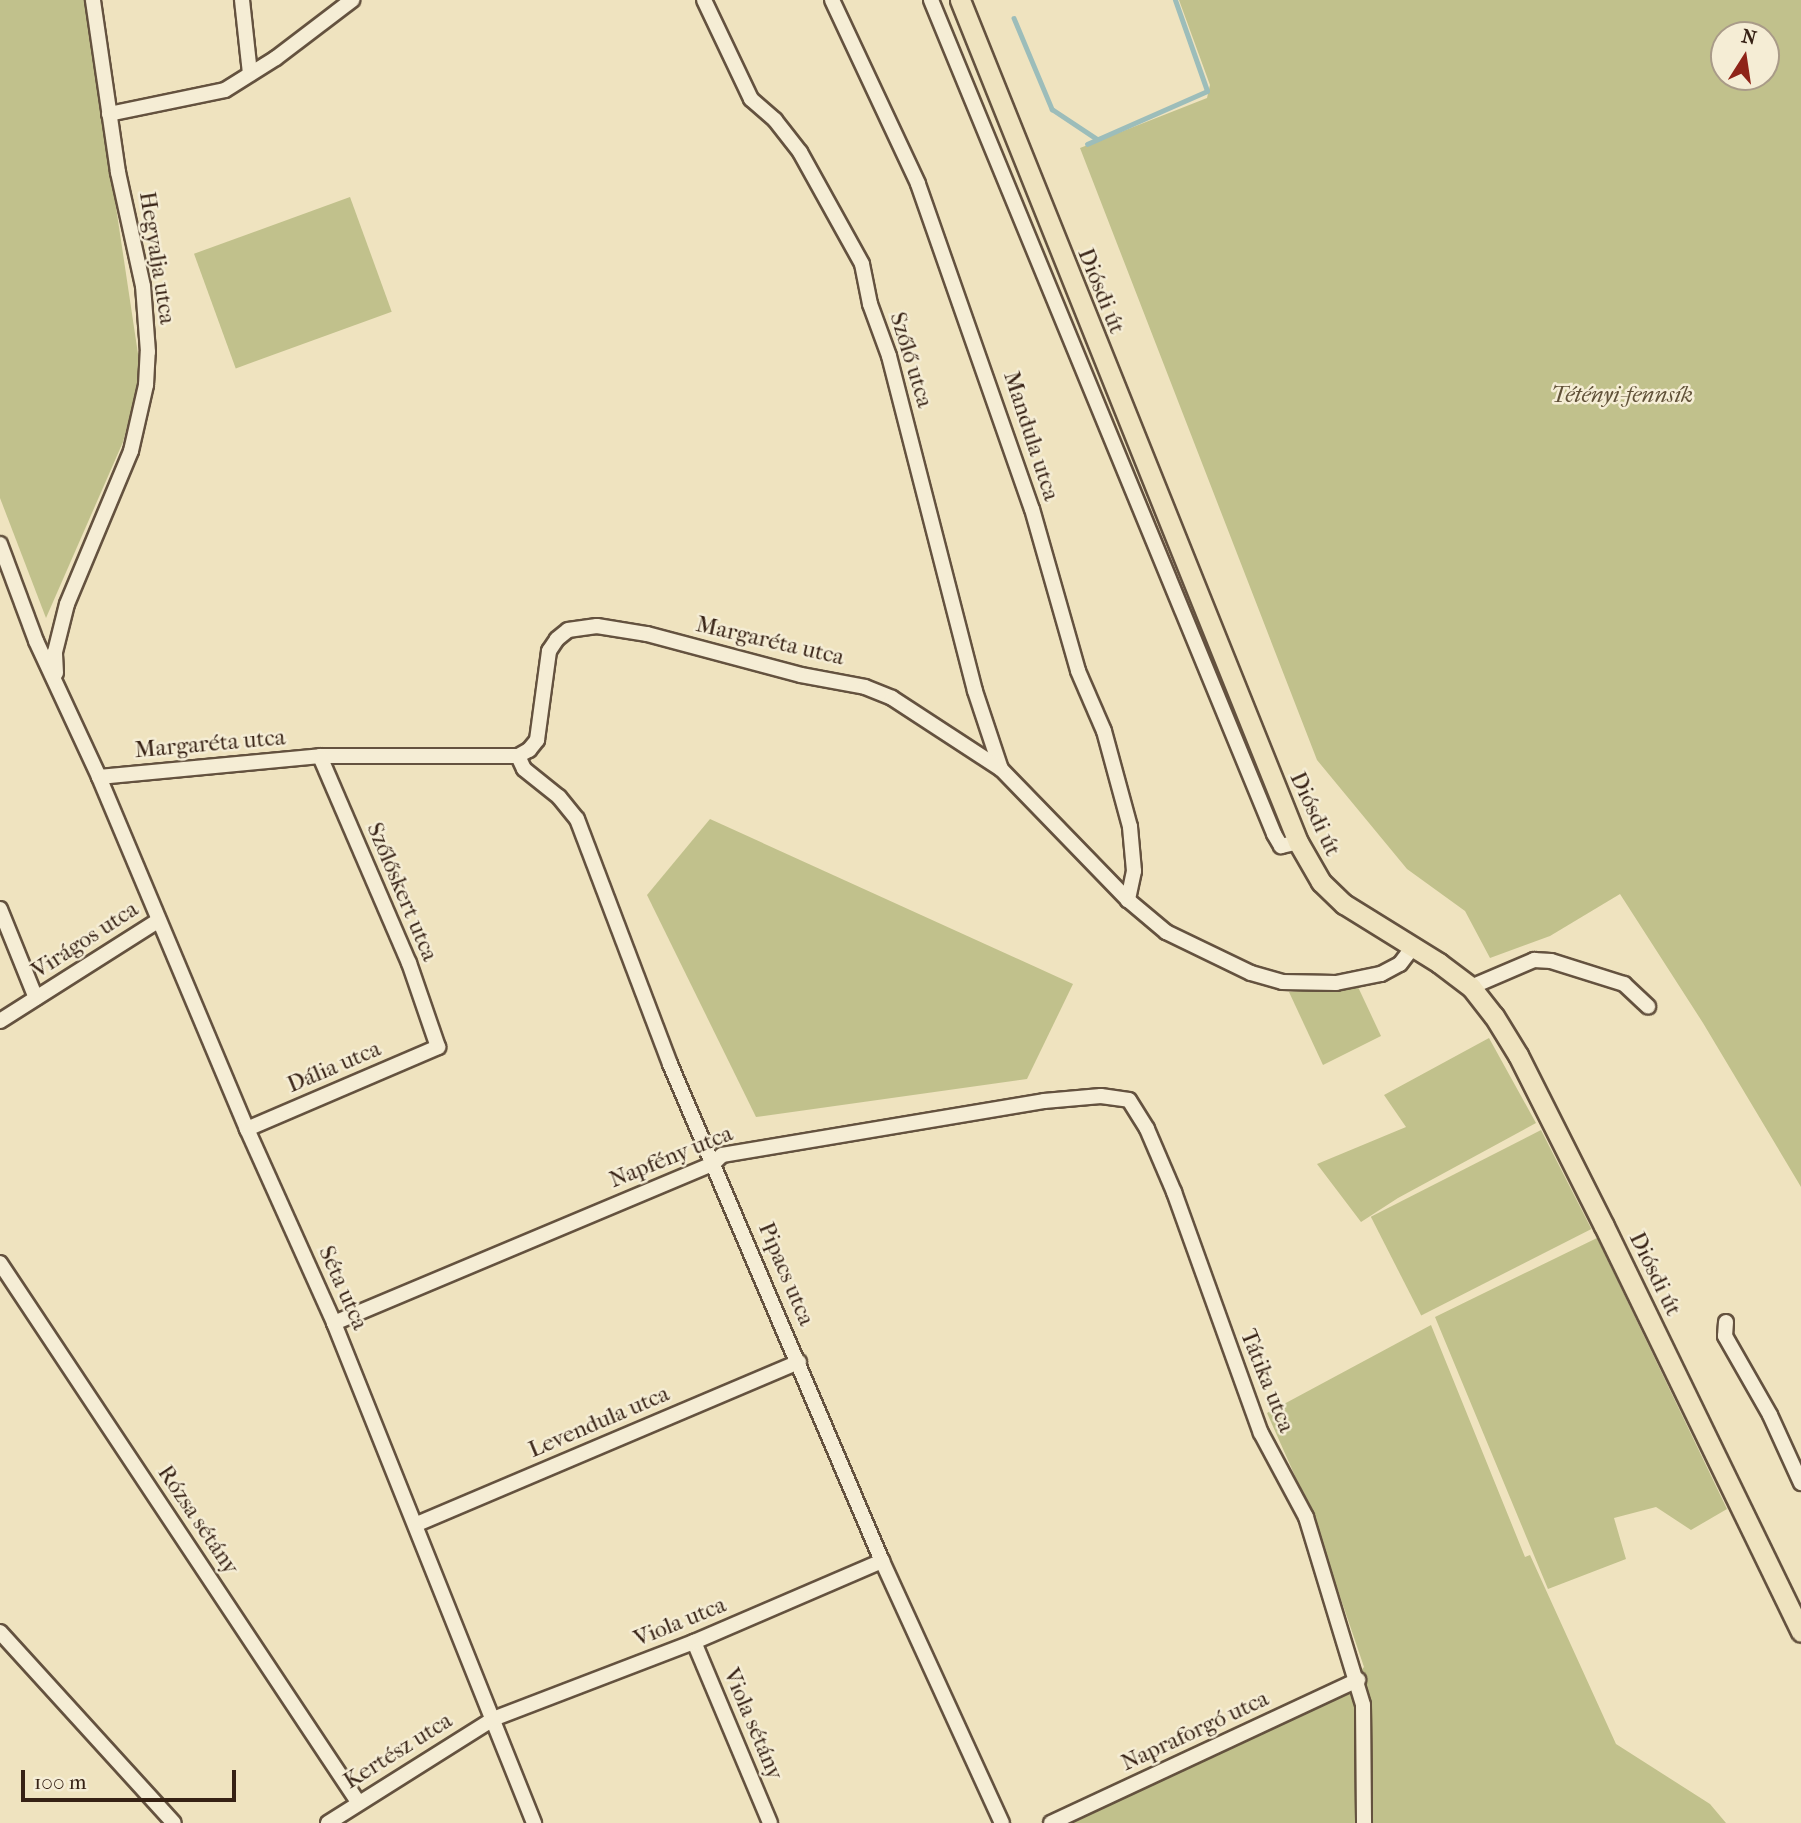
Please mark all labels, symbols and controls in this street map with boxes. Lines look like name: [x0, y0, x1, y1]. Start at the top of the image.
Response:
north arrow: [1710, 21, 1780, 91]
text: N: [1740, 25, 1758, 50]
street label: Hegyalja utca: [133, 190, 181, 326]
street label: Diósdi út: [1071, 244, 1131, 338]
street label: Szőlő utca: [883, 309, 939, 411]
street label: Mandula utca: [997, 368, 1065, 504]
park label: Tétényi-fennsík: [1551, 381, 1693, 409]
street label: Margaréta utca: [693, 611, 847, 671]
street label: Margaréta utca: [134, 724, 286, 764]
street label: Diósdi út: [1284, 768, 1346, 860]
street label: Szőlőskert utca: [360, 819, 444, 965]
street label: Virágos utca: [27, 895, 143, 985]
street label: Dália utca: [283, 1035, 385, 1099]
street label: Napfény utca: [605, 1120, 737, 1194]
street label: Pipacs utca: [752, 1218, 820, 1330]
street label: Diósdi út: [1623, 1228, 1687, 1320]
street label: Séta utca: [312, 1242, 374, 1334]
street label: Tátika utca: [1234, 1325, 1300, 1437]
street label: Levendula utca: [525, 1380, 673, 1464]
street label: Rózsa sétány: [151, 1460, 245, 1580]
street label: Viola utca: [630, 1591, 730, 1653]
street label: Viola sétány: [717, 1664, 789, 1784]
street label: Napraforgó utca: [1117, 1685, 1273, 1777]
street label: Kertész utca: [339, 1707, 457, 1795]
scale bar: [24, 1756, 240, 1800]
text: 100 m: [34, 1770, 87, 1794]

